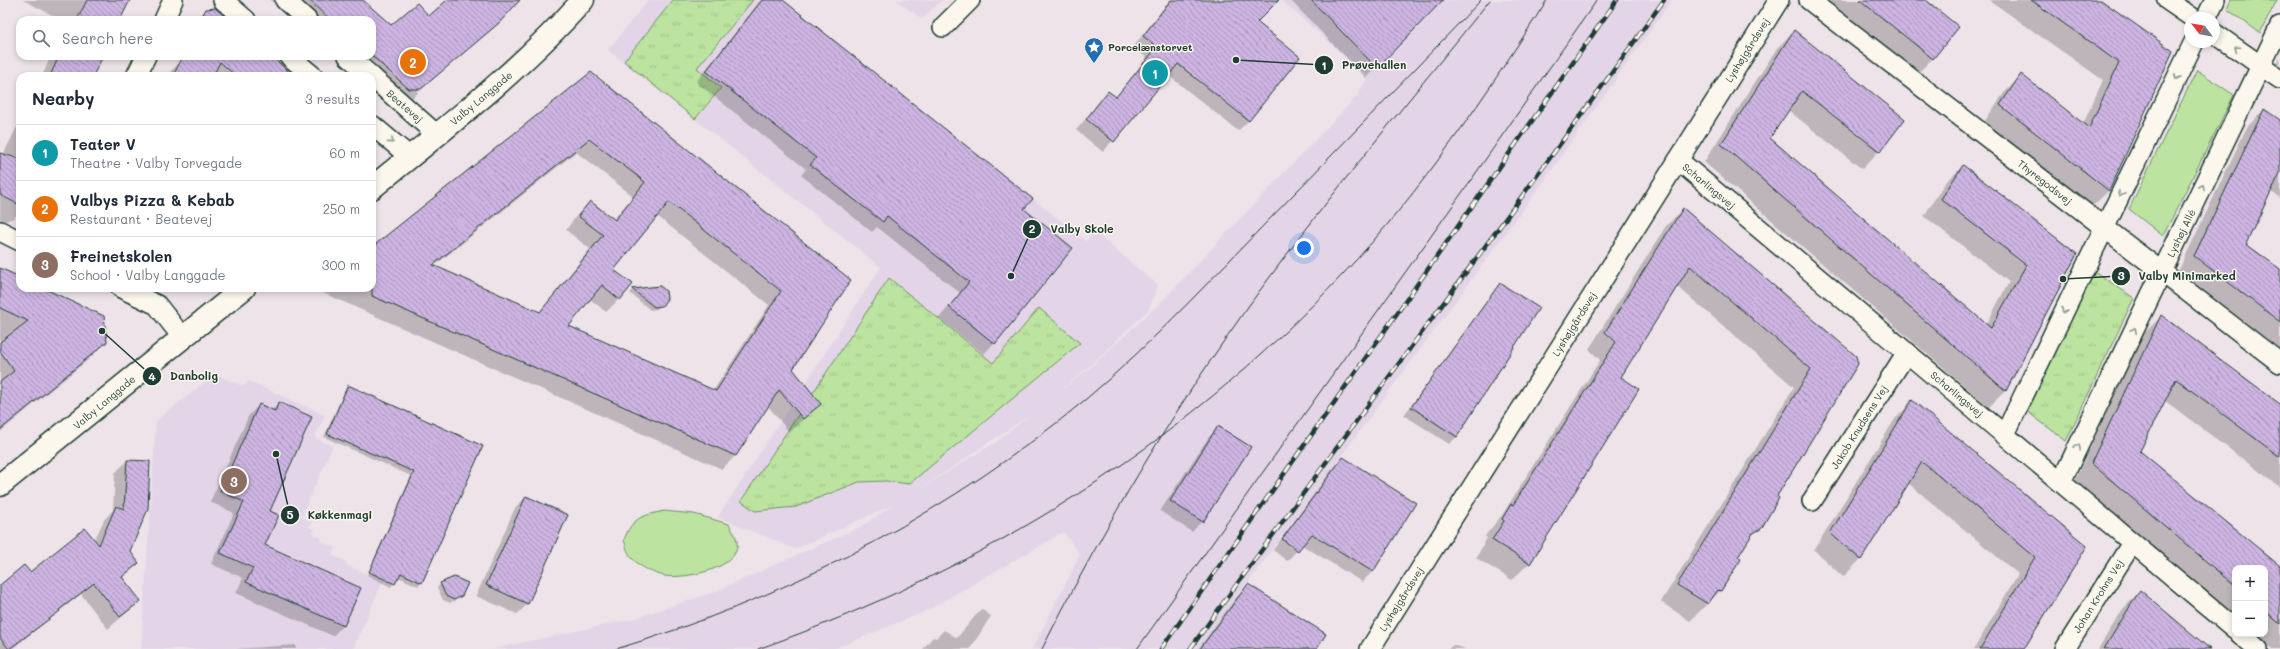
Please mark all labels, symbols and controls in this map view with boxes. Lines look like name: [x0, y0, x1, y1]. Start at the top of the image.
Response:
north arrow: [2184, 12, 2220, 48]
street label: Lyshøjgårdsvej: [1722, 15, 1772, 85]
search box: [16, 16, 376, 60]
icon: search: [30, 27, 52, 49]
text: Search here: [62, 28, 153, 48]
place icon: Porcelænstorvet: [1083, 36, 1105, 64]
place label: Porcelænstorvet: [1108, 40, 1193, 54]
pin: 2: [400, 47, 426, 77]
one-way arrow: [2234, 47, 2241, 54]
callout: Prøvehallen: [1314, 54, 1415, 77]
text: 1: [1321, 57, 1327, 73]
text: Prøvehallen: [1342, 57, 1406, 72]
pin: 1: [1142, 58, 1168, 88]
street label: Valby Langgade: [447, 68, 515, 128]
one-way arrow: [2174, 73, 2182, 80]
street label: Beatevej: [384, 86, 426, 126]
text: Nearby: [32, 87, 94, 109]
text: 3 results: [305, 90, 360, 107]
text: Teater V: [70, 134, 136, 154]
one-way arrow: [386, 137, 394, 144]
text: 1: [42, 144, 48, 161]
text: 60 m: [330, 144, 360, 161]
text: Theatre · Valby Torvegade: [70, 154, 242, 171]
street label: Thyregodsvej: [2015, 156, 2075, 208]
street label: Scharlingsvej: [1680, 160, 1738, 212]
one-way arrow: [2198, 184, 2205, 192]
text: Valbys Pizza & Kebab: [70, 190, 234, 210]
one-way arrow: [2118, 190, 2126, 197]
text: 2: [41, 200, 49, 217]
text: 250 m: [323, 200, 360, 217]
street label: Lyshøj Allé: [2163, 207, 2199, 259]
text: Restaurant · Beatevej: [70, 210, 212, 227]
callout: Valby Skole: [1022, 217, 1121, 240]
text: 2: [1029, 220, 1036, 236]
text: Valby Skole: [1051, 221, 1114, 236]
your location: [1294, 238, 1314, 258]
text: Freinetskolen: [70, 246, 172, 266]
text: 3: [41, 256, 49, 273]
text: 300 m: [322, 256, 360, 273]
callout: Valby Minimarked: [2111, 264, 2244, 287]
text: School · Valby Langgade: [70, 266, 226, 283]
text: 3: [2117, 267, 2125, 283]
text: Valby Minimarked: [2138, 268, 2236, 283]
street label: Lyshøjgårdsvej: [1549, 289, 1599, 359]
one-way arrow: [2061, 307, 2069, 315]
one-way arrow: [2129, 327, 2137, 334]
callout: Danbolig: [142, 365, 226, 388]
text: 4: [148, 368, 156, 384]
text: Danbolig: [170, 368, 218, 383]
street label: Scharlingsvej: [1928, 368, 1986, 420]
street label: Valby Langgade: [70, 372, 138, 432]
street label: Jakob Knudsens Vej: [1827, 382, 1891, 472]
one-way arrow: [2073, 444, 2081, 451]
pin: 3: [221, 466, 247, 496]
callout: Køkkenmagi: [280, 503, 380, 526]
text: 5: [286, 506, 294, 522]
text: Køkkenmagi: [308, 507, 372, 522]
street label: Johan Krohns Vej: [2070, 557, 2126, 635]
street label: Lyshøjgårdsvej: [1376, 564, 1426, 634]
map controls: [2232, 565, 2268, 637]
button: +: [2232, 565, 2268, 601]
button: −: [2232, 601, 2268, 637]

